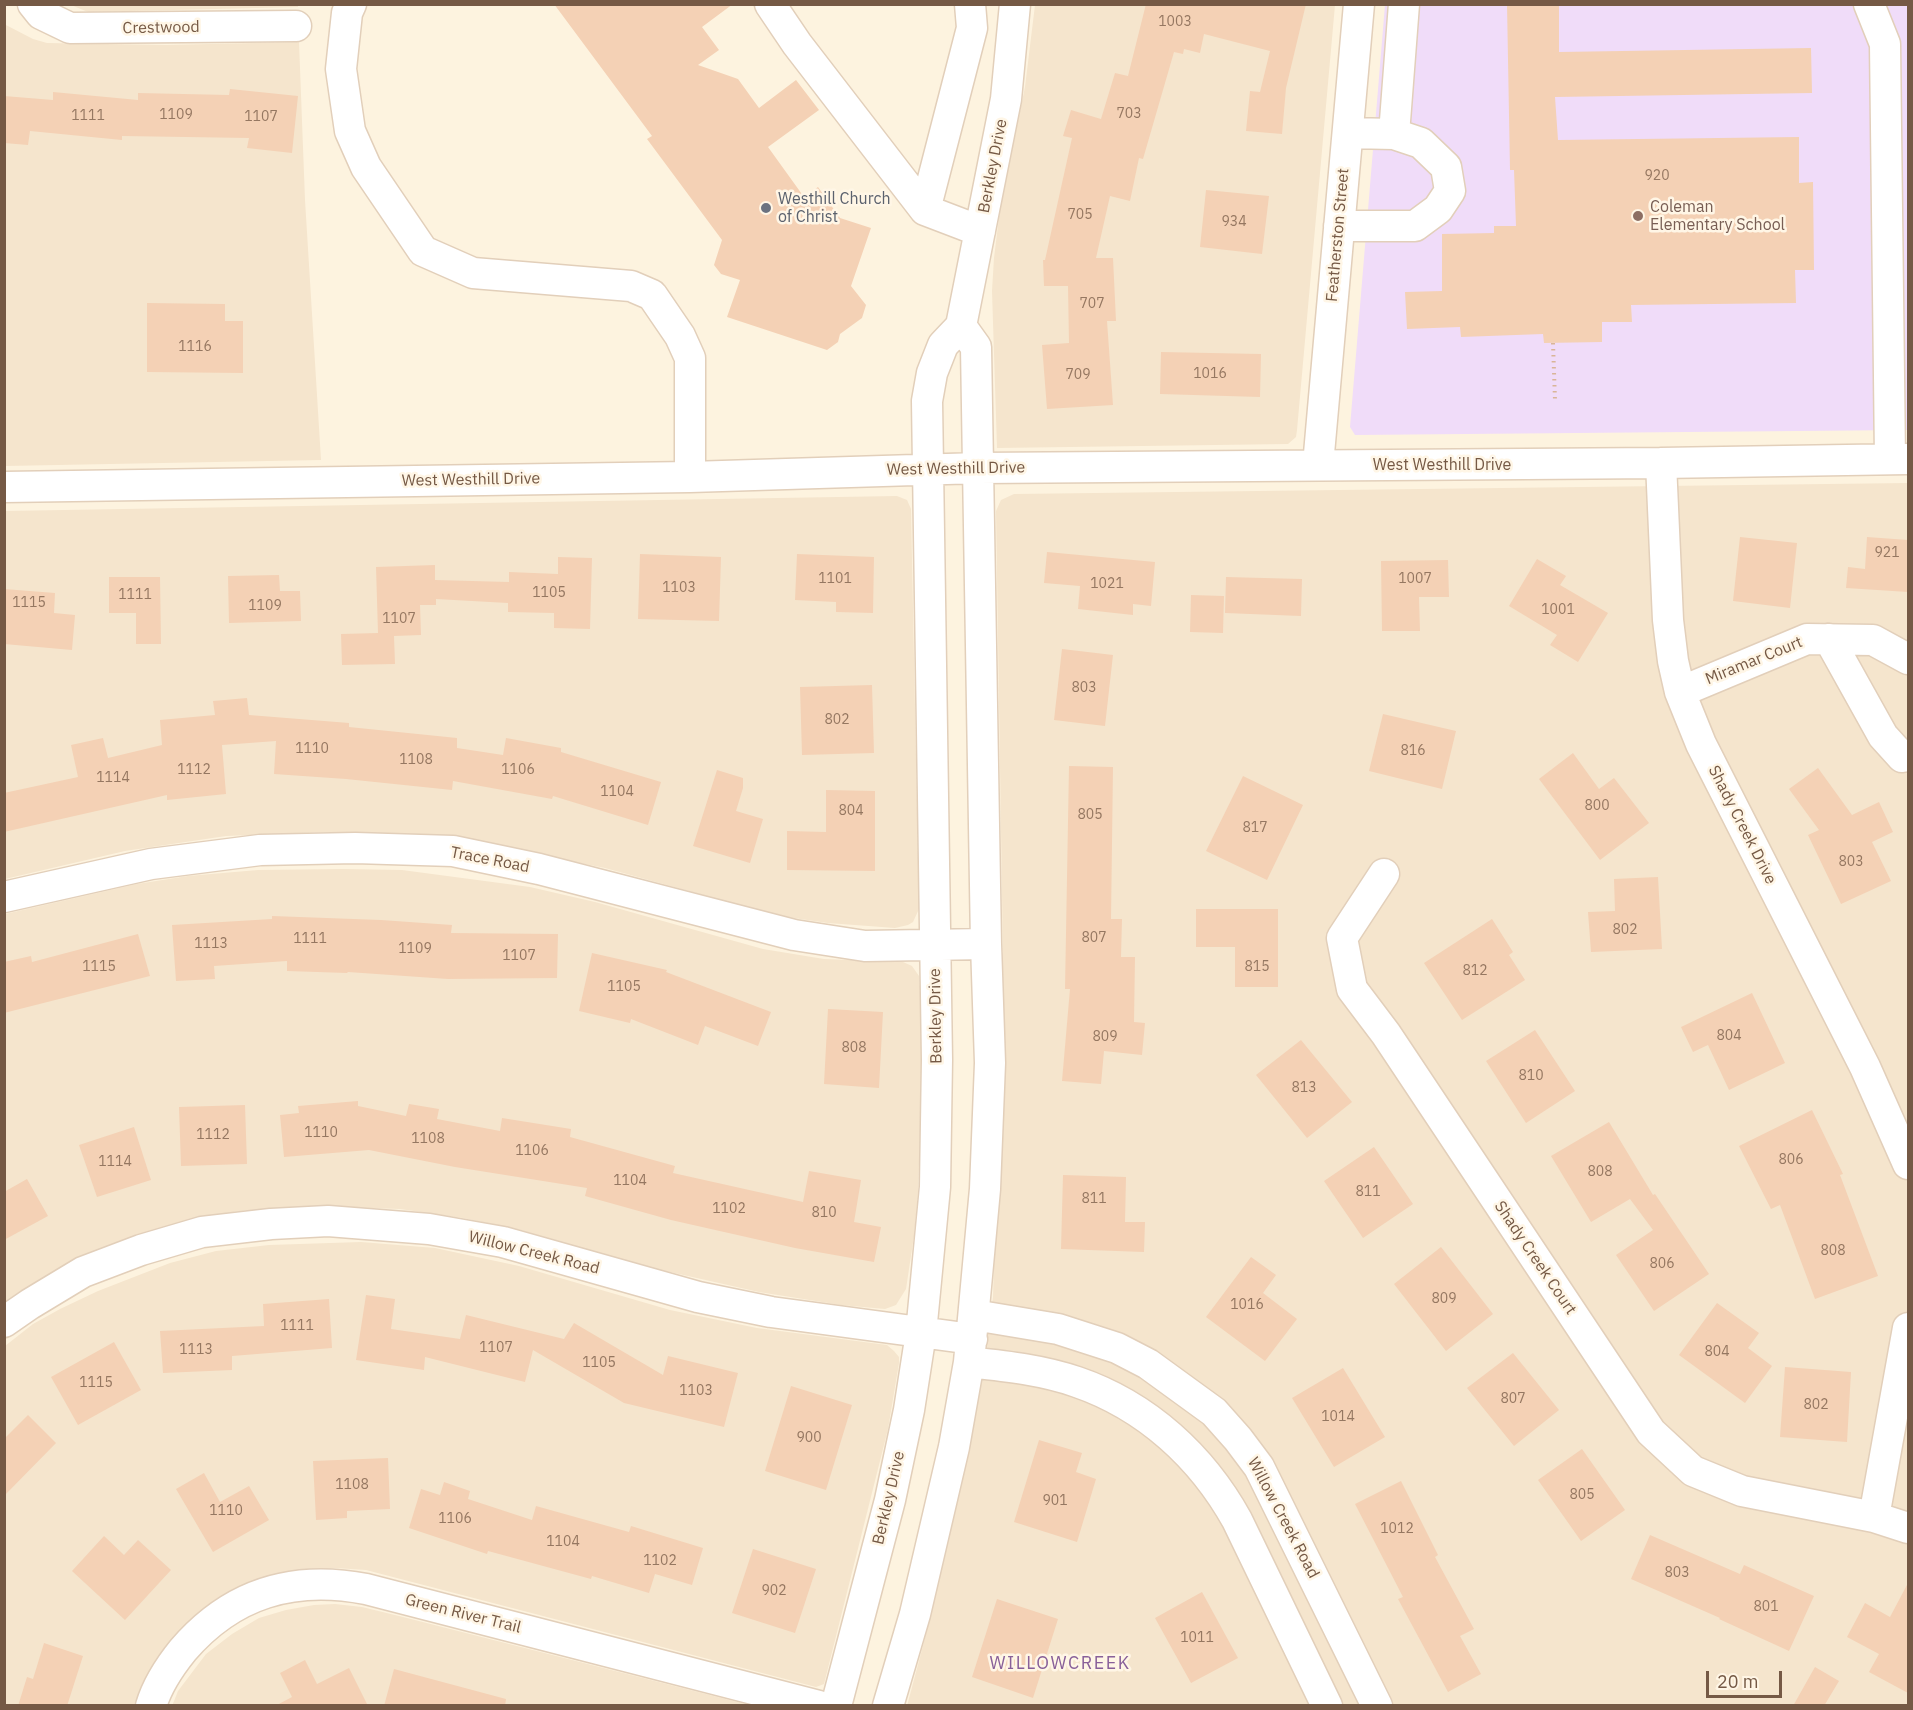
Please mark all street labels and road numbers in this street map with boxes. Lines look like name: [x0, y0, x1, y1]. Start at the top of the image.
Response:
street label: Crestwood: [122, 18, 200, 38]
street label: Berkley Drive: [974, 117, 1012, 215]
street label: Featherston Street: [1323, 167, 1353, 303]
street label: West Westhill Drive: [1373, 455, 1511, 475]
street label: West Westhill Drive: [887, 458, 1025, 480]
street label: West Westhill Drive: [402, 469, 540, 491]
street label: Miramar Court: [1703, 633, 1805, 689]
street label: Shady Creek Drive: [1704, 762, 1780, 888]
street label: Trace Road: [449, 843, 531, 877]
street label: Berkley Drive: [926, 968, 946, 1064]
street label: Shady Creek Court: [1490, 1197, 1580, 1319]
street label: Willow Creek Road: [467, 1227, 601, 1279]
street label: Berkley Drive: [869, 1449, 909, 1547]
street label: Willow Creek Road: [1243, 1454, 1323, 1582]
street label: Green River Trail: [403, 1590, 523, 1638]

